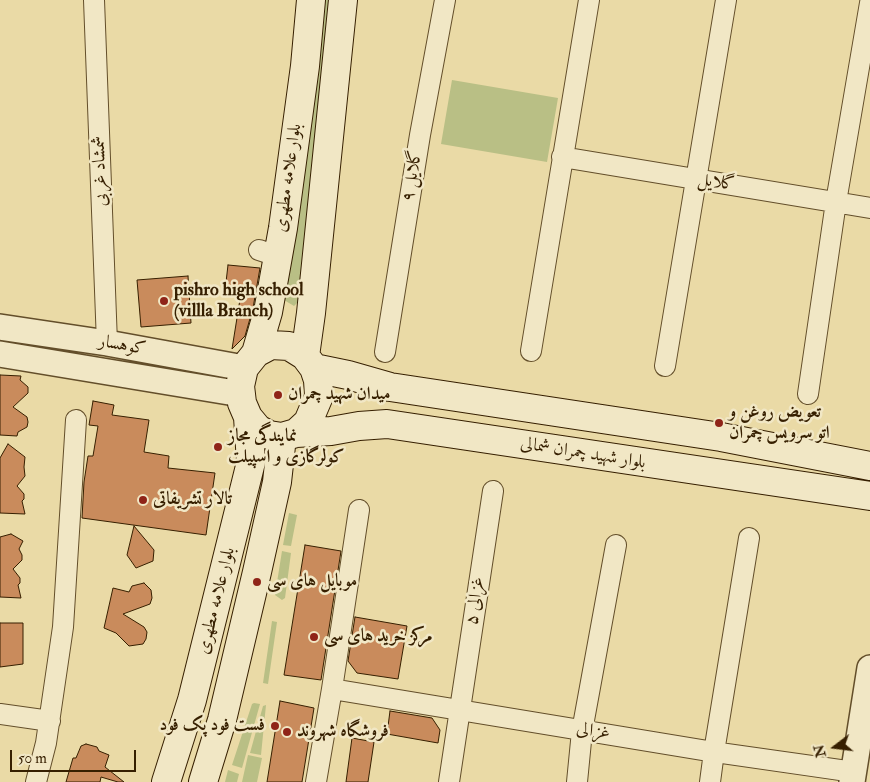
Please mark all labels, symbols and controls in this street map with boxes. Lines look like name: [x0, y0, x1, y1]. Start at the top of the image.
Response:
street label: بلوار علامه مطهری: [271, 122, 307, 234]
street label: شمشاد غربی: [89, 135, 113, 207]
street label: گلایل ۹: [398, 149, 428, 203]
street label: گلایل: [696, 169, 736, 197]
place label: pishro high school (villla Branch): [174, 280, 304, 322]
marker: pishro high school (villla Branch): [158, 295, 170, 307]
street label: کوهسار: [97, 331, 147, 361]
place label: میدان شهید چمران: [288, 384, 391, 406]
marker: میدان شهید چمران: [272, 389, 284, 401]
place label: تعویض روغن و اتو سرویس چمران: [729, 402, 830, 444]
marker: تعویض روغن و اتو سرویس چمران: [713, 417, 725, 429]
place label: نمایندگی مجاز کولرگازی و اسپیلت: [228, 426, 345, 468]
street label: بلوار شهید چمران شمالی: [519, 433, 647, 475]
marker: نمایندگی مجاز کولرگازی و اسپیلت: [212, 441, 224, 453]
place label: تالار تشریفاتی: [153, 489, 232, 511]
marker: تالار تشریفاتی: [137, 494, 149, 506]
street label: بلوار علامه مطهری: [193, 545, 241, 657]
place label: موبایل های سی: [267, 571, 357, 593]
marker: موبایل های سی: [251, 576, 263, 588]
street label: غزالی ۵: [462, 576, 490, 626]
place label: مرکز خرید های سی: [324, 626, 433, 648]
marker: مرکز خرید های سی: [308, 631, 320, 643]
place label: فست فود پک فود: [159, 715, 265, 737]
street label: غزالی: [575, 719, 611, 745]
marker: فست فود پک فود: [269, 720, 281, 732]
place label: فروشگاه شهروند: [297, 721, 389, 743]
north arrow: [810, 722, 860, 772]
marker: فروشگاه شهروند: [281, 726, 293, 738]
scale bar: [12, 740, 139, 772]
text: N: [810, 743, 830, 759]
text: 50 m: [18, 749, 47, 768]

